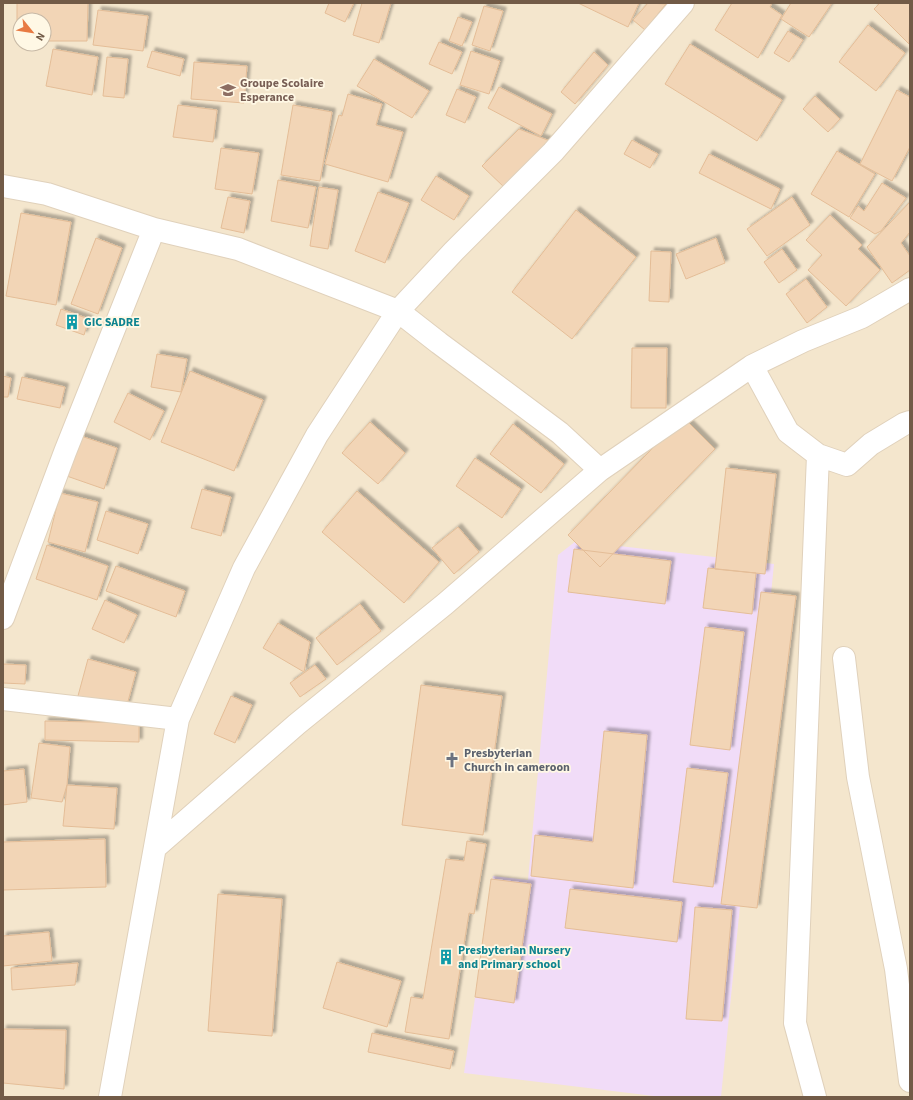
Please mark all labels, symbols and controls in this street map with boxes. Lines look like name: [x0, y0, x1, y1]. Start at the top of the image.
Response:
north arrow: [12, 12, 52, 52]
text: N: [32, 30, 49, 44]
place label: Groupe Scolaire Esperance: [240, 75, 324, 106]
school or university icon: Groupe Scolaire Esperance: [219, 81, 237, 99]
building icon: GIC SADRE: [63, 313, 81, 331]
place label: GIC SADRE: [84, 314, 140, 331]
place label: Presbyterian Church in cameroon: [464, 745, 570, 776]
church icon: Presbyterian Church in cameroon: [443, 751, 461, 769]
place label: Presbyterian Nursery and Primary school: [458, 942, 572, 973]
building icon: Presbyterian Nursery and Primary school: [437, 948, 455, 966]

